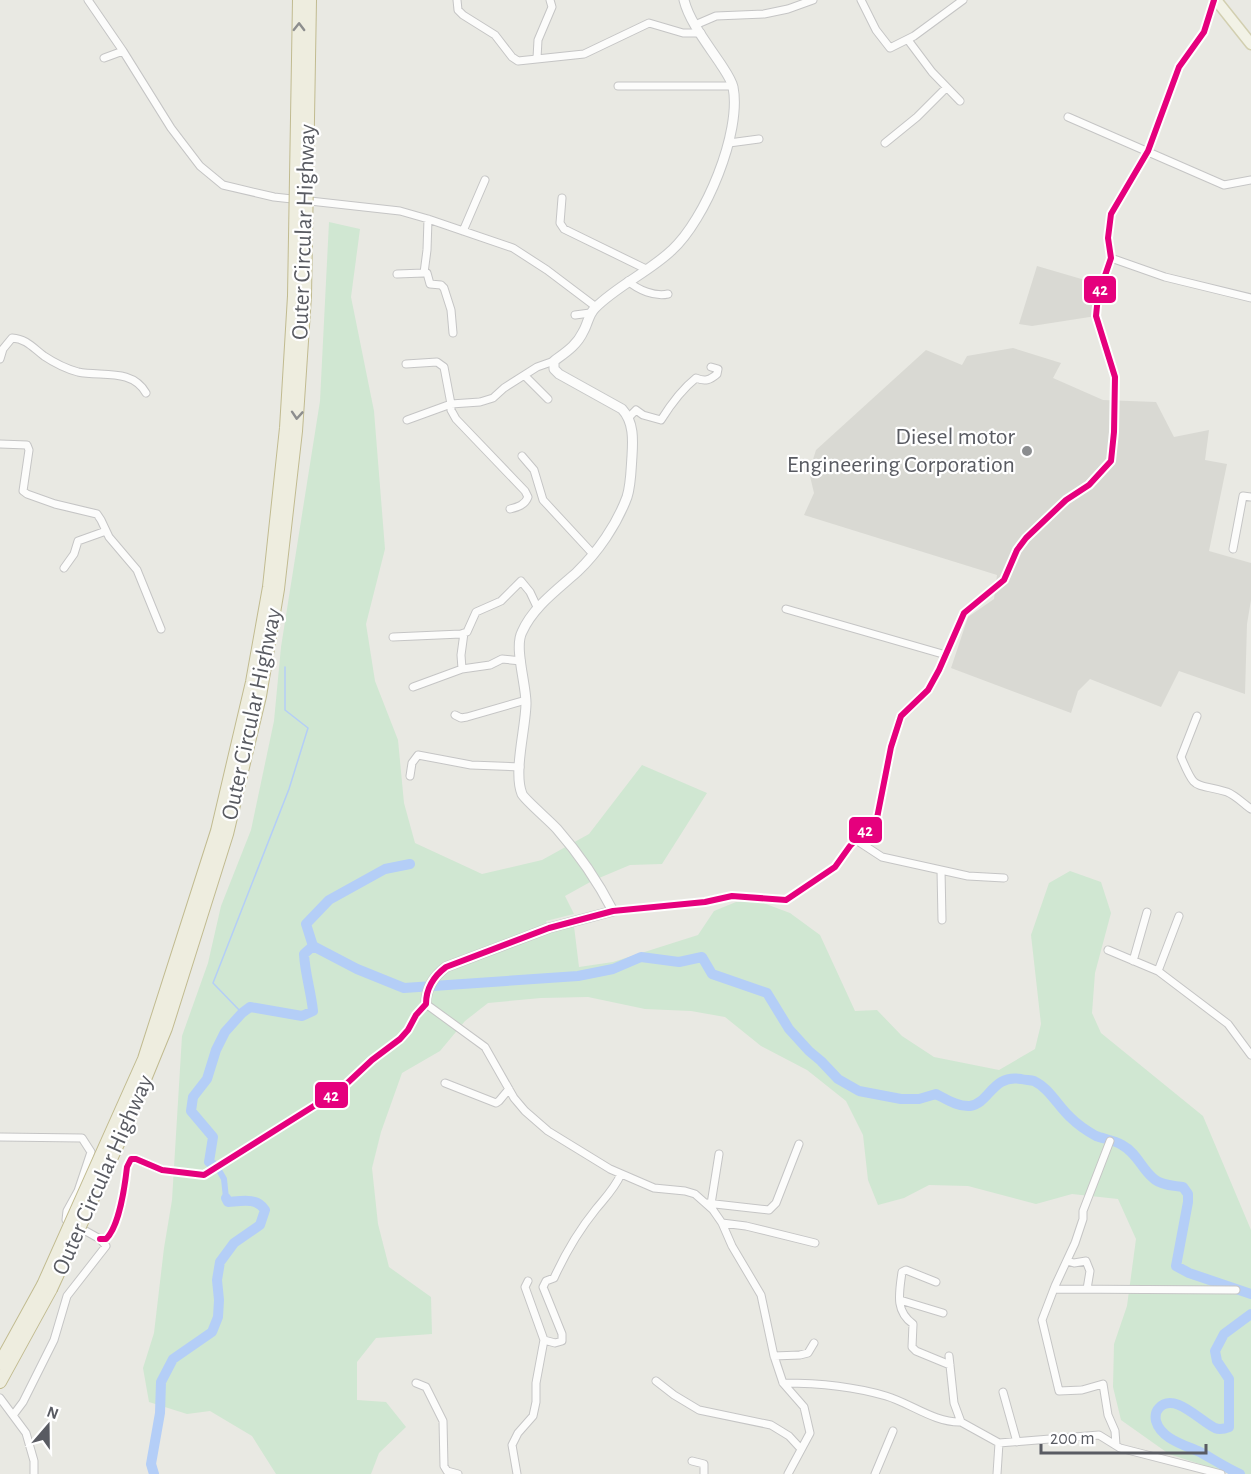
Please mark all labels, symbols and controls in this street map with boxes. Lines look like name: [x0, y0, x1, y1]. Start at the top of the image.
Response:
one-way arrow: [292, 22, 305, 31]
street label: Outer Circular Highway: [288, 123, 320, 341]
line badge: 42: [1083, 275, 1117, 304]
text: 42: [1092, 282, 1108, 298]
one-way arrow: [291, 411, 304, 420]
place label: Diesel motor Engineering Corporation: [787, 425, 1015, 477]
marker: Diesel motor Engineering Corporation: [1020, 444, 1034, 458]
street label: Outer Circular Highway: [218, 606, 286, 822]
line badge: 42: [848, 816, 883, 844]
text: 42: [857, 823, 873, 839]
street label: Outer Circular Highway: [48, 1071, 158, 1279]
line badge: 42: [314, 1081, 349, 1109]
text: 42: [323, 1088, 339, 1104]
north arrow: [18, 1396, 78, 1456]
text: N: [45, 1403, 61, 1422]
scale bar: [1041, 1417, 1206, 1455]
text: 200 m: [1050, 1430, 1095, 1448]

